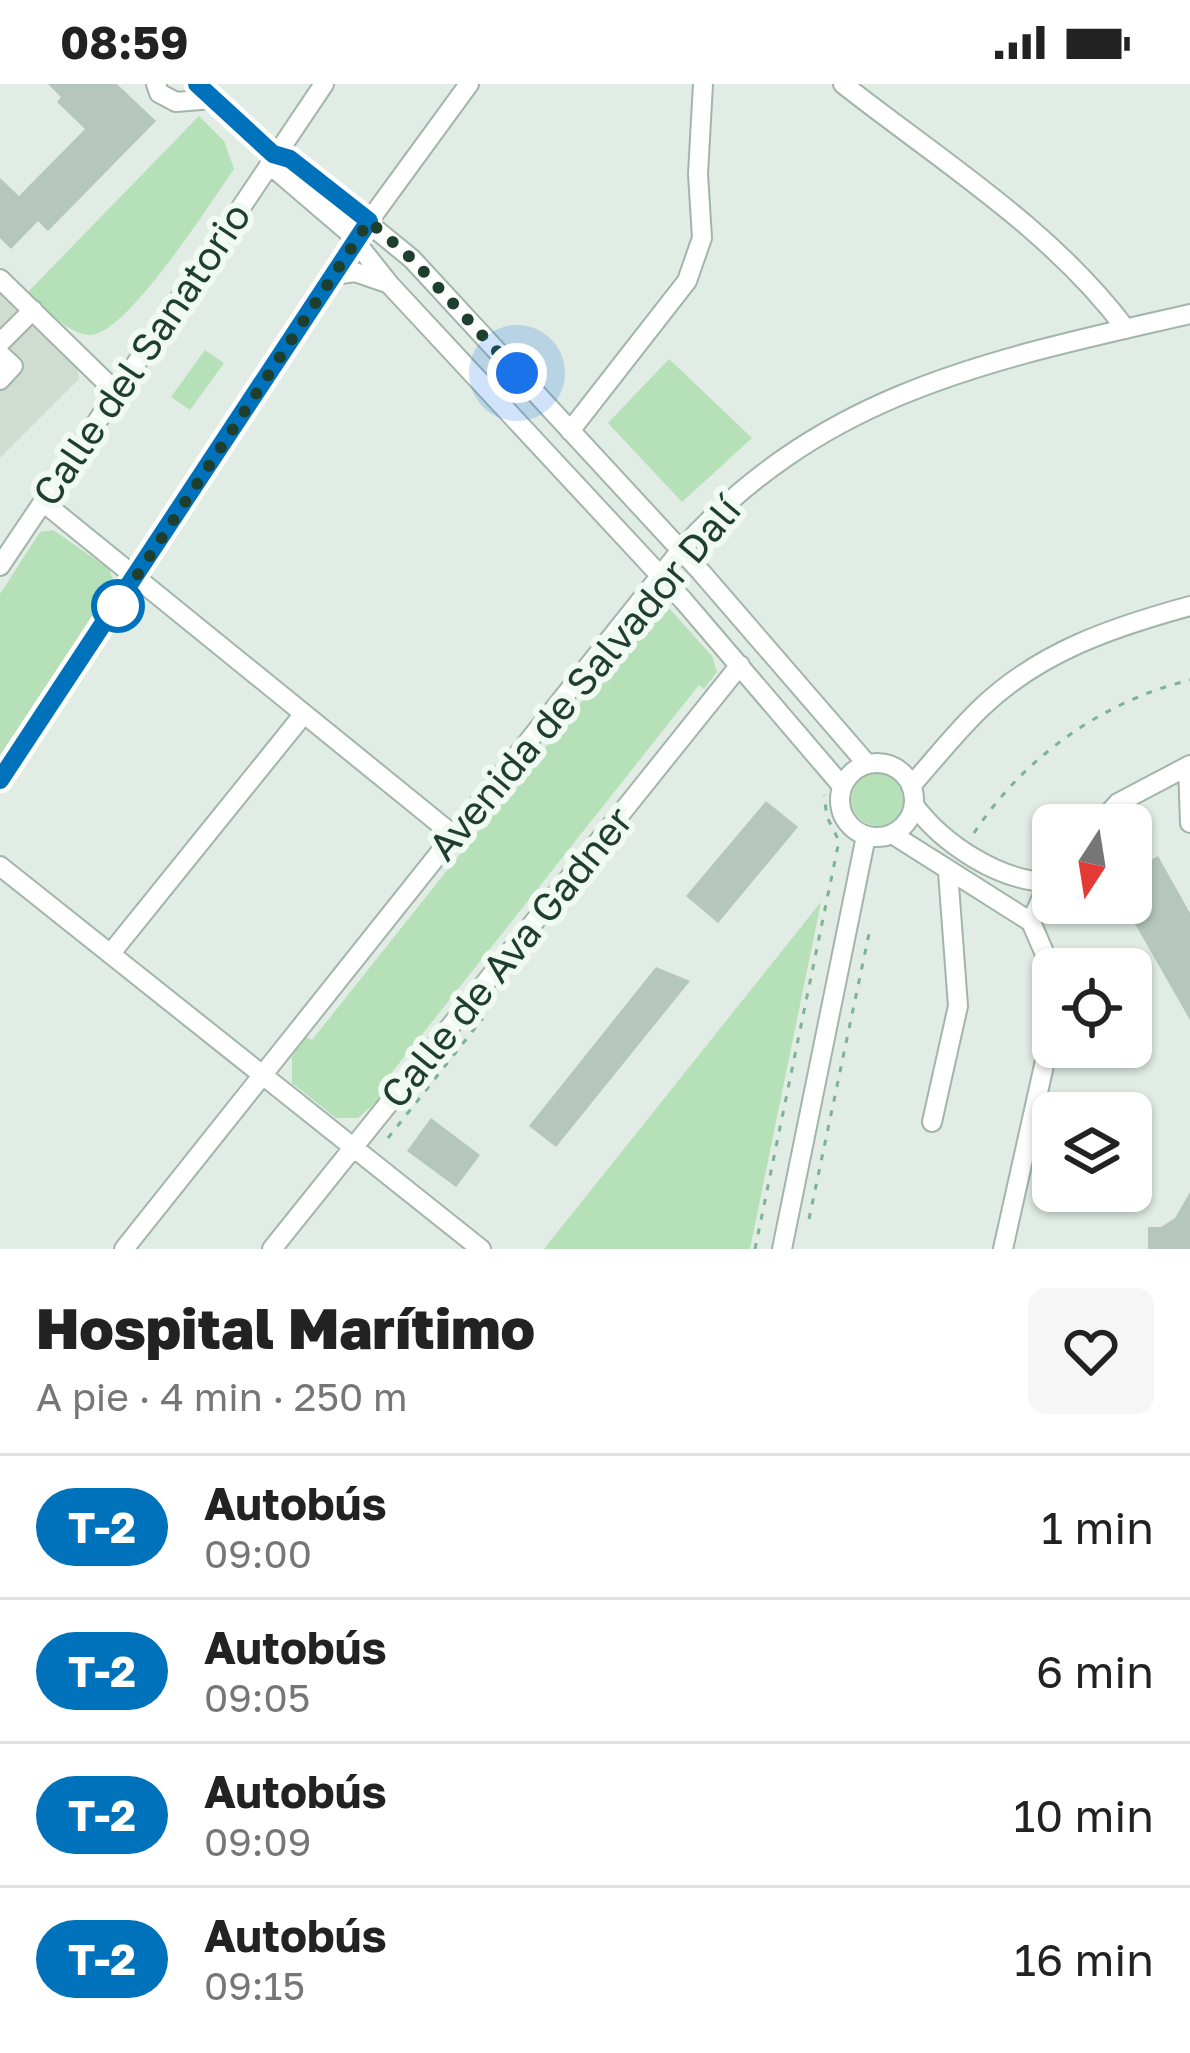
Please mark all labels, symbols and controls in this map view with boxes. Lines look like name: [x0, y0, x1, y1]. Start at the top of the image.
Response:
text: 08:59: [60, 15, 188, 69]
street label: Calle del Sanatorio: [22, 194, 260, 514]
your location: [487, 343, 547, 403]
street label: Avenida de Salvador Dalí: [418, 485, 751, 869]
unlabelled marker: [93, 581, 143, 631]
street label: Calle de Ava Gadner: [370, 797, 642, 1117]
north arrow: [1032, 804, 1152, 924]
map controls: [1032, 804, 1152, 1212]
button: locate: [1032, 948, 1152, 1068]
button: layers: [1032, 1092, 1152, 1212]
button: heart: [1028, 1288, 1154, 1414]
text: Hospital Marítimo: [36, 1293, 535, 1362]
text: A pie · 4 min · 250 m: [36, 1373, 408, 1420]
text: Autobús: [204, 1476, 387, 1530]
text: 1 min: [1041, 1500, 1154, 1554]
text: T-2: [68, 1502, 136, 1552]
text: 09:00: [204, 1530, 312, 1577]
text: Autobús: [204, 1620, 387, 1674]
text: 6 min: [1036, 1644, 1154, 1698]
text: T-2: [68, 1646, 136, 1696]
text: 09:05: [204, 1674, 310, 1721]
text: Autobús: [204, 1764, 387, 1818]
text: 10 min: [1013, 1788, 1154, 1842]
text: T-2: [68, 1790, 136, 1840]
text: 09:09: [204, 1818, 311, 1865]
text: Autobús: [204, 1908, 387, 1962]
text: 16 min: [1014, 1932, 1154, 1986]
text: T-2: [68, 1934, 136, 1984]
text: 09:15: [204, 1962, 305, 2009]

